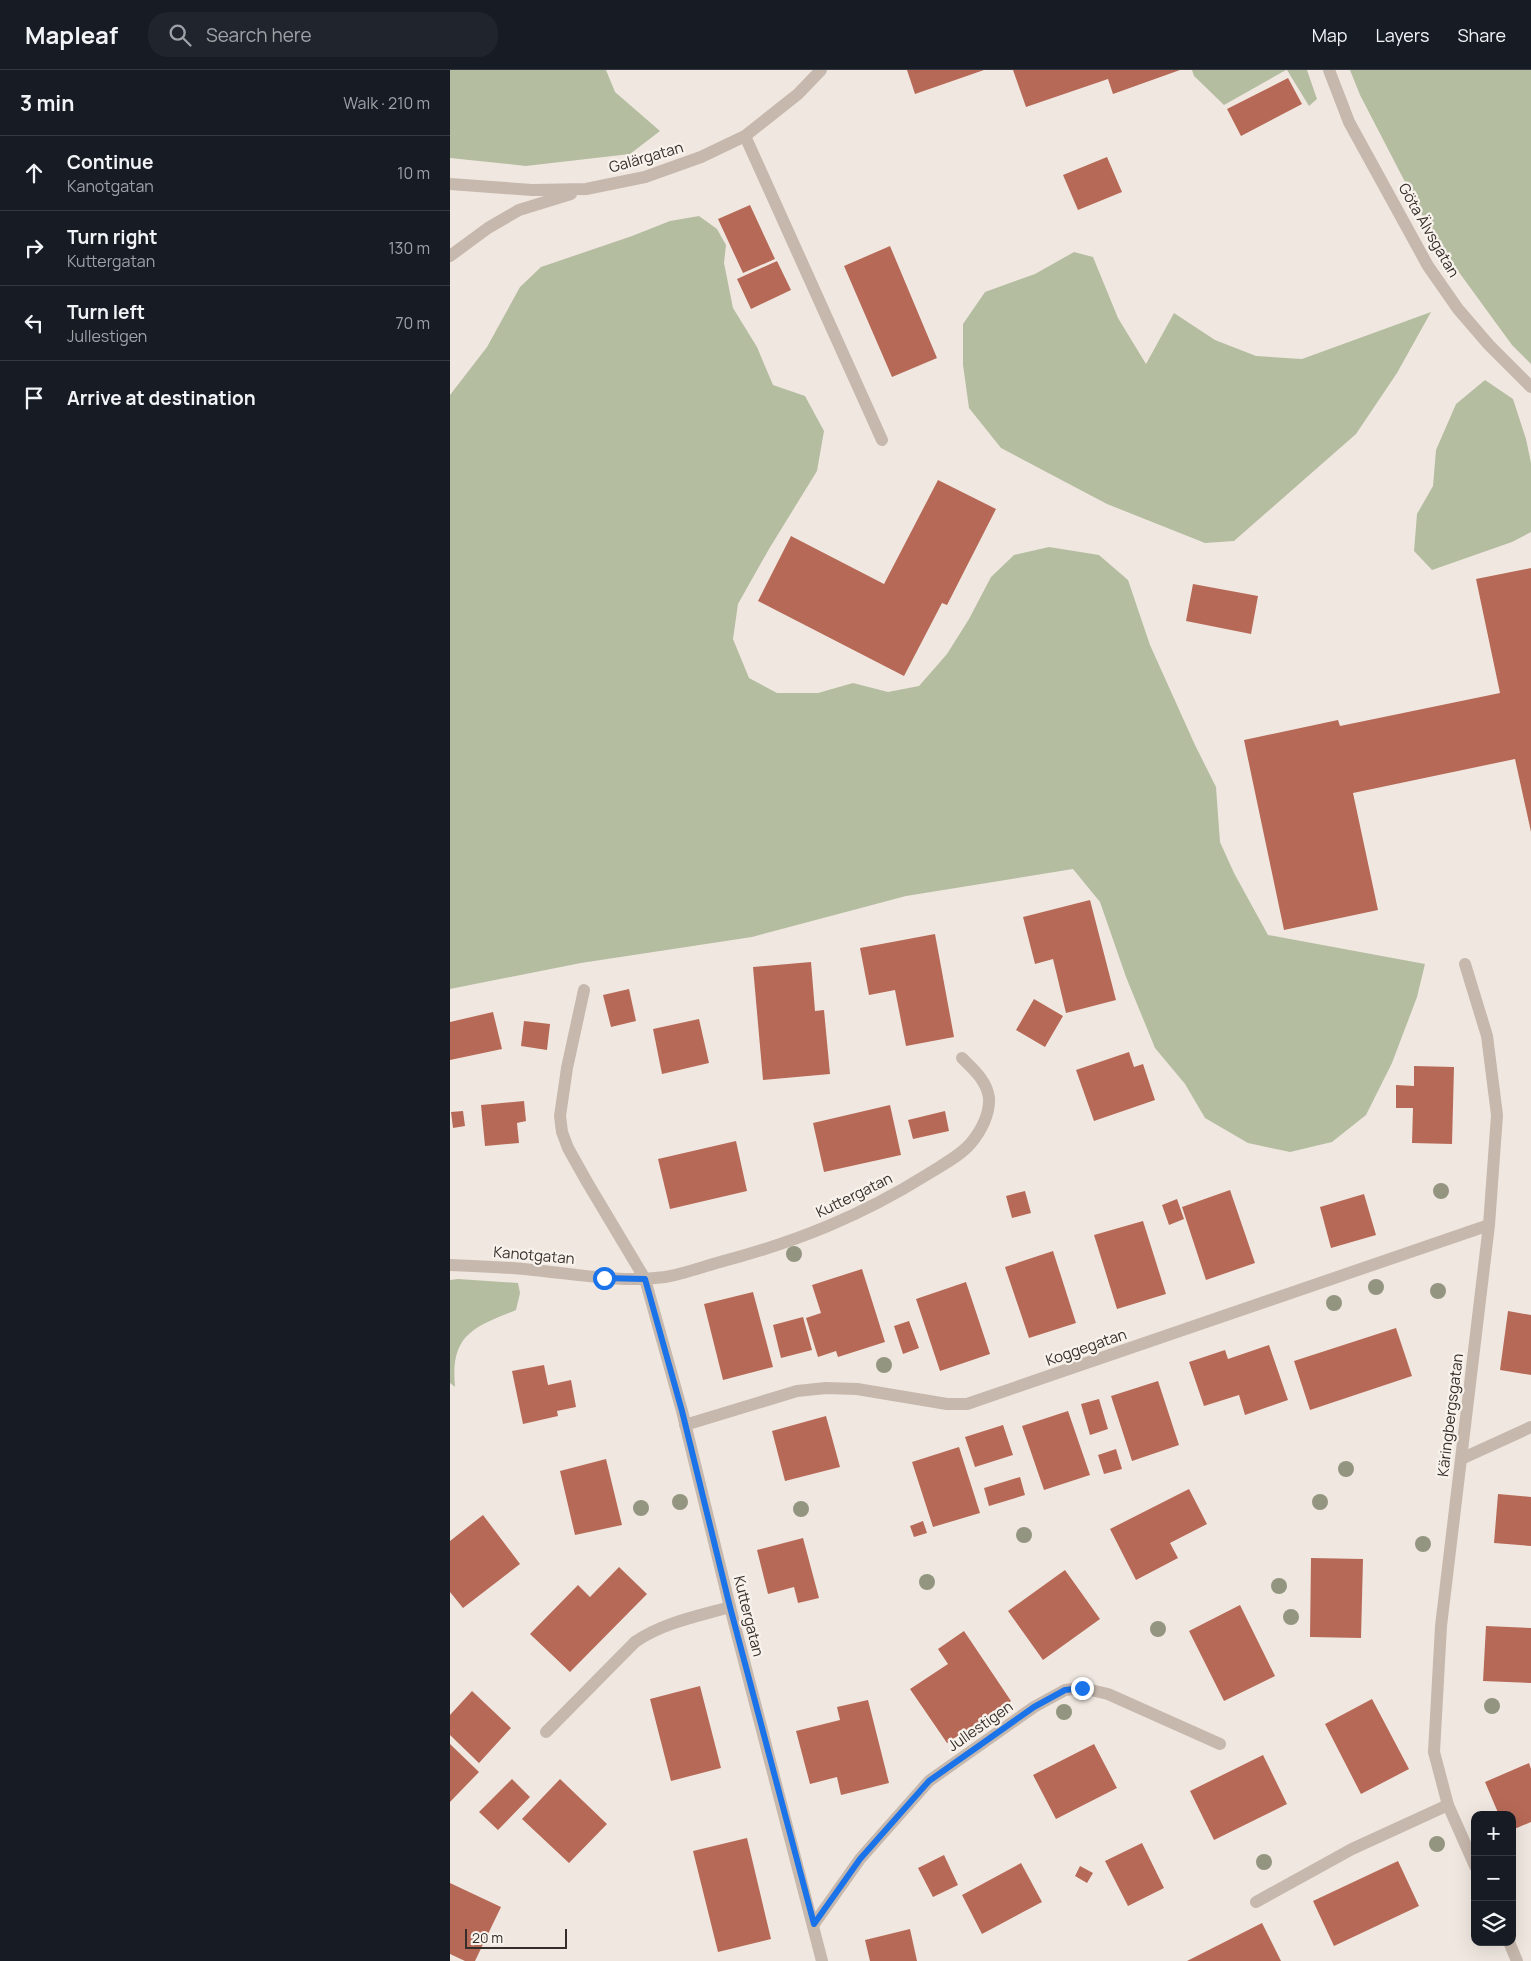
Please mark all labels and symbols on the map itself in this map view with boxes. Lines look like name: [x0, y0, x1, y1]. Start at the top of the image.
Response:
street label: Galärgatan: [606, 136, 686, 178]
street label: Göta Älvsgatan: [1394, 179, 1464, 281]
street label: Kuttergatan: [812, 1167, 896, 1223]
street label: Kanotgatan: [493, 1241, 576, 1269]
route start: [593, 1267, 616, 1290]
street label: Koggegatan: [1043, 1323, 1129, 1371]
street label: Käringbergsgatan: [1432, 1352, 1468, 1478]
street label: Kuttergatan: [729, 1573, 769, 1659]
route end: [1071, 1677, 1094, 1700]
street label: Jullestigen: [943, 1696, 1017, 1756]
scale bar: [465, 1926, 568, 1949]

